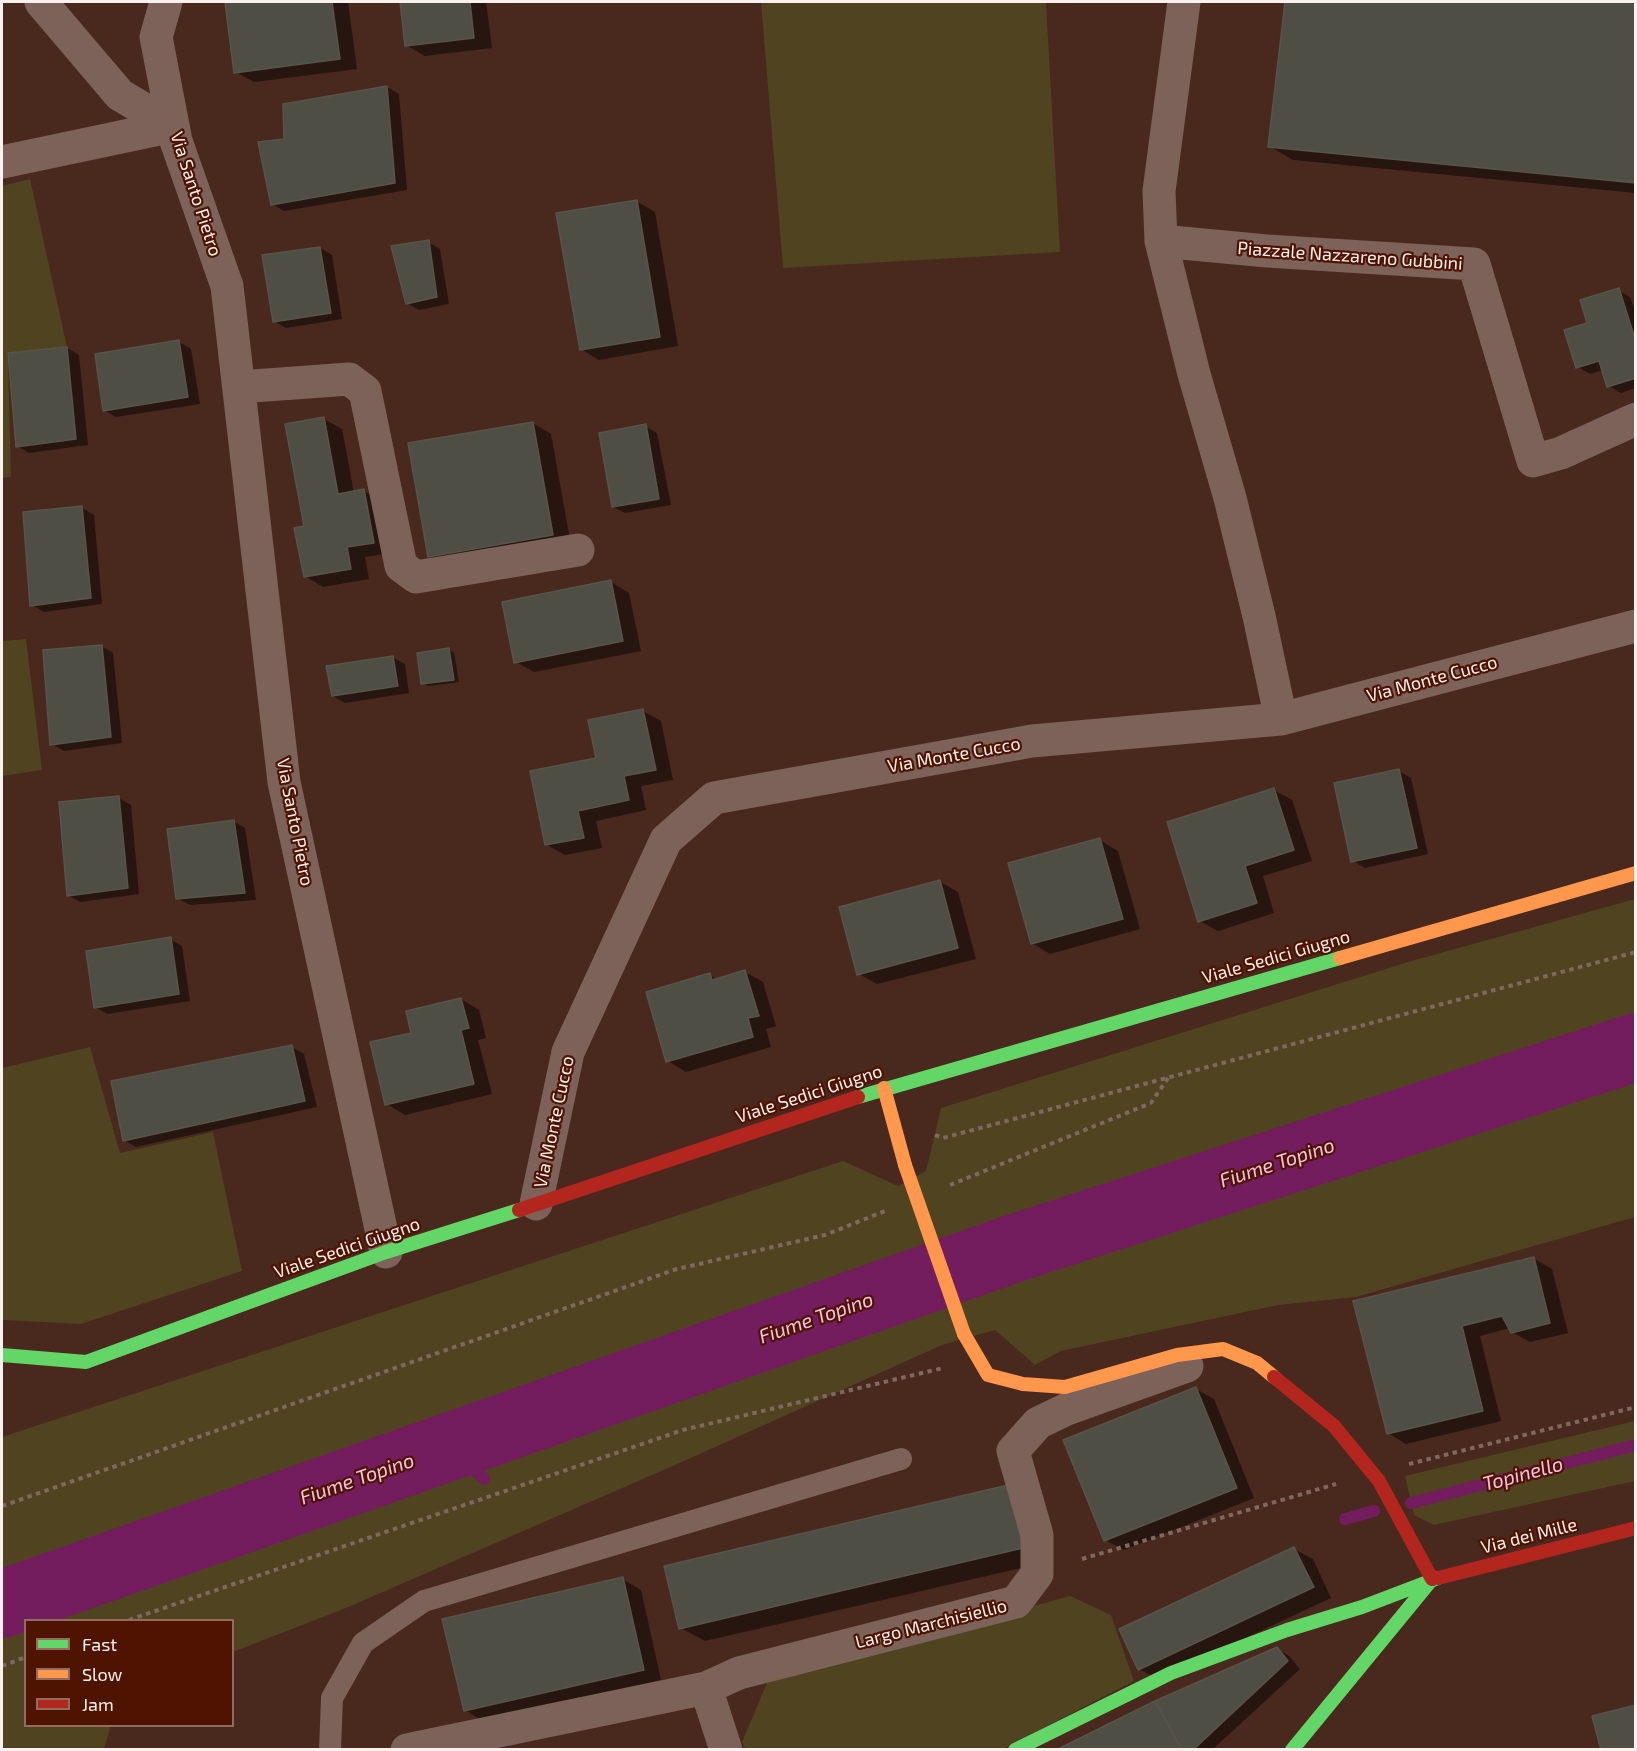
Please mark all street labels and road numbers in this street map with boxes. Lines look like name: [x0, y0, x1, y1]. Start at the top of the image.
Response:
street label: Via Santo Pietro: [166, 129, 226, 259]
street label: Piazzale Nazzareno Gubbini: [1237, 237, 1463, 275]
street label: Via Monte Cucco: [1364, 651, 1500, 707]
street label: Via Monte Cucco: [886, 733, 1022, 777]
street label: Via Santo Pietro: [272, 756, 318, 888]
street label: Viale Sedici Giugno: [1200, 926, 1352, 988]
street label: Via Monte Cucco: [529, 1054, 579, 1190]
street label: Viale Sedici Giugno: [733, 1060, 885, 1128]
street label: Viale Sedici Giugno: [271, 1213, 423, 1283]
street label: Via dei Mille: [1479, 1514, 1579, 1558]
street label: Largo Marchisiellio: [853, 1595, 1009, 1653]

